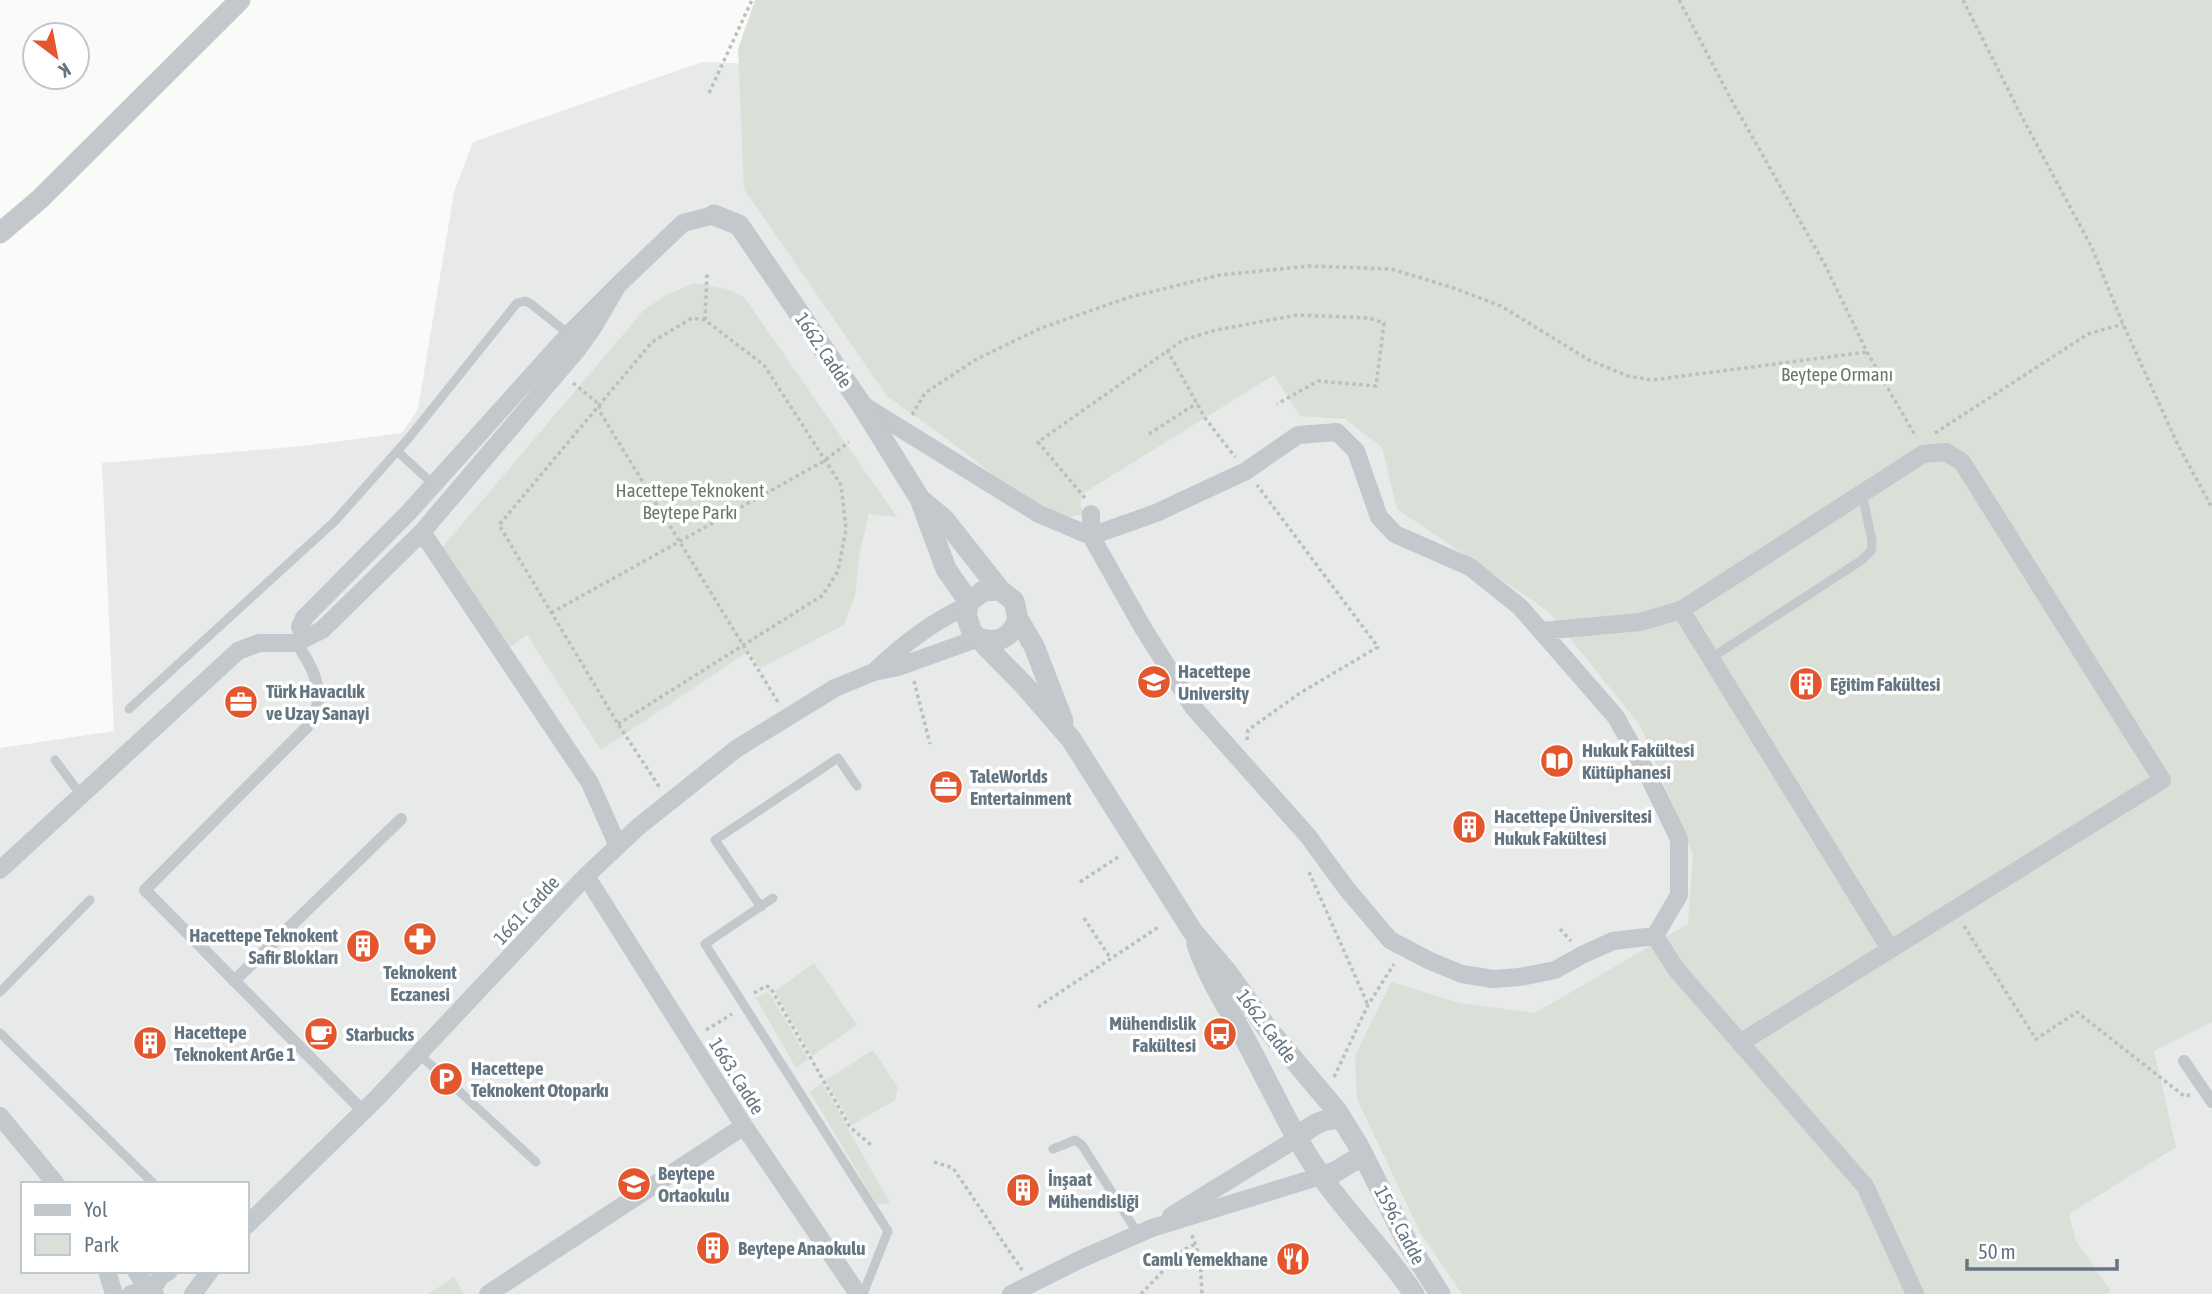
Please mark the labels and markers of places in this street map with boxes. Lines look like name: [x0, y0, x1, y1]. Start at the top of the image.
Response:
place label: Hacettepe University: [1178, 660, 1251, 704]
school or university icon: Hacettepe University: [1135, 663, 1173, 701]
building icon: Eğitim Fakültesi: [1787, 665, 1825, 703]
place label: Eğitim Fakültesi: [1830, 673, 1940, 695]
place label: Türk Havacılık ve Uzay Sanayi: [266, 680, 369, 724]
office icon: Türk Havacılık ve Uzay Sanayi: [222, 683, 260, 721]
place label: Hukuk Fakültesi Kütüphanesi: [1582, 739, 1694, 783]
library icon: Hukuk Fakültesi Kütüphanesi: [1538, 742, 1576, 780]
place label: TaleWorlds Entertainment: [970, 765, 1072, 809]
office icon: TaleWorlds Entertainment: [927, 768, 965, 806]
place label: Hacettepe Üniversitesi Hukuk Fakültesi: [1494, 805, 1652, 849]
building icon: Hacettepe Üniversitesi Hukuk Fakültesi: [1450, 808, 1488, 846]
pharmacy icon: Teknokent Eczanesi: [401, 920, 439, 958]
place label: Hacettepe Teknokent Safir Blokları: [189, 924, 339, 968]
building icon: Hacettepe Teknokent Safir Blokları: [344, 927, 382, 965]
place label: Teknokent Eczanesi: [383, 961, 457, 1005]
place label: Mühendislik Fakültesi: [1109, 1012, 1197, 1056]
cafe icon: Starbucks: [302, 1015, 340, 1053]
bus stop icon: Mühendislik Fakültesi: [1201, 1015, 1239, 1053]
place label: Hacettepe Teknokent ArGe 1: [174, 1021, 295, 1065]
place label: Starbucks: [346, 1023, 414, 1045]
building icon: Hacettepe Teknokent ArGe 1: [131, 1024, 169, 1062]
place label: Hacettepe Teknokent Otoparkı: [471, 1057, 609, 1101]
parking icon: Hacettepe Teknokent Otoparkı: [427, 1060, 465, 1098]
place label: Beytepe Ortaokulu: [658, 1162, 730, 1206]
school or university icon: Beytepe Ortaokulu: [615, 1165, 653, 1203]
place label: İnşaat Mühendisliği: [1048, 1168, 1139, 1212]
building icon: İnşaat Mühendisliği: [1004, 1171, 1042, 1209]
building icon: Beytepe Anaokulu: [694, 1229, 732, 1267]
place label: Beytepe Anaokulu: [738, 1237, 865, 1259]
restaurant icon: Camlı Yemekhane: [1274, 1240, 1312, 1278]
place label: Camlı Yemekhane: [1142, 1248, 1268, 1270]

